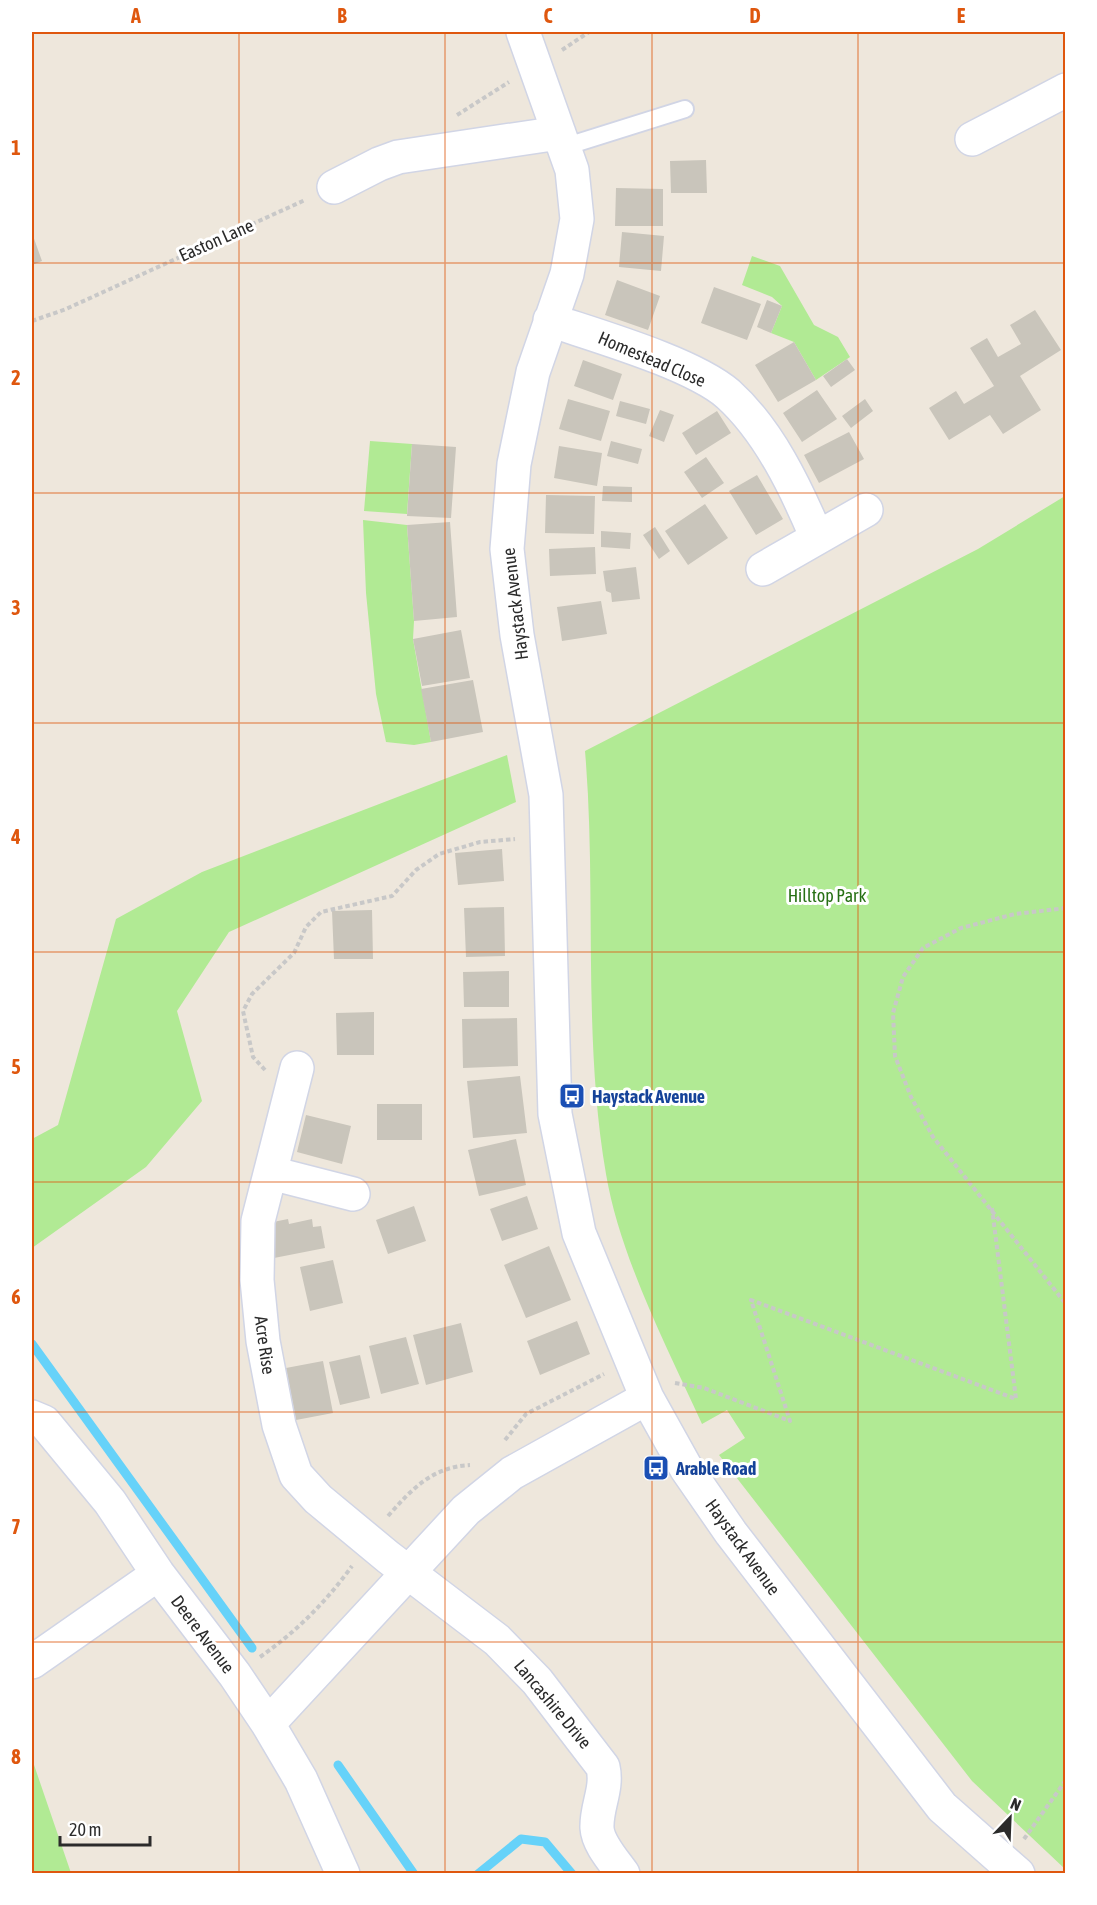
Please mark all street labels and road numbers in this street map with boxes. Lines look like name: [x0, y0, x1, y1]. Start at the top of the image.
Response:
street label: Easton Lane: [176, 214, 256, 266]
street label: Homestead Close: [595, 327, 709, 391]
street label: Haystack Avenue: [498, 547, 532, 661]
street label: Acre Rise: [250, 1314, 280, 1376]
street label: Haystack Avenue: [701, 1495, 785, 1599]
street label: Deere Avenue: [167, 1591, 239, 1677]
street label: Lancashire Drive: [510, 1655, 596, 1753]

